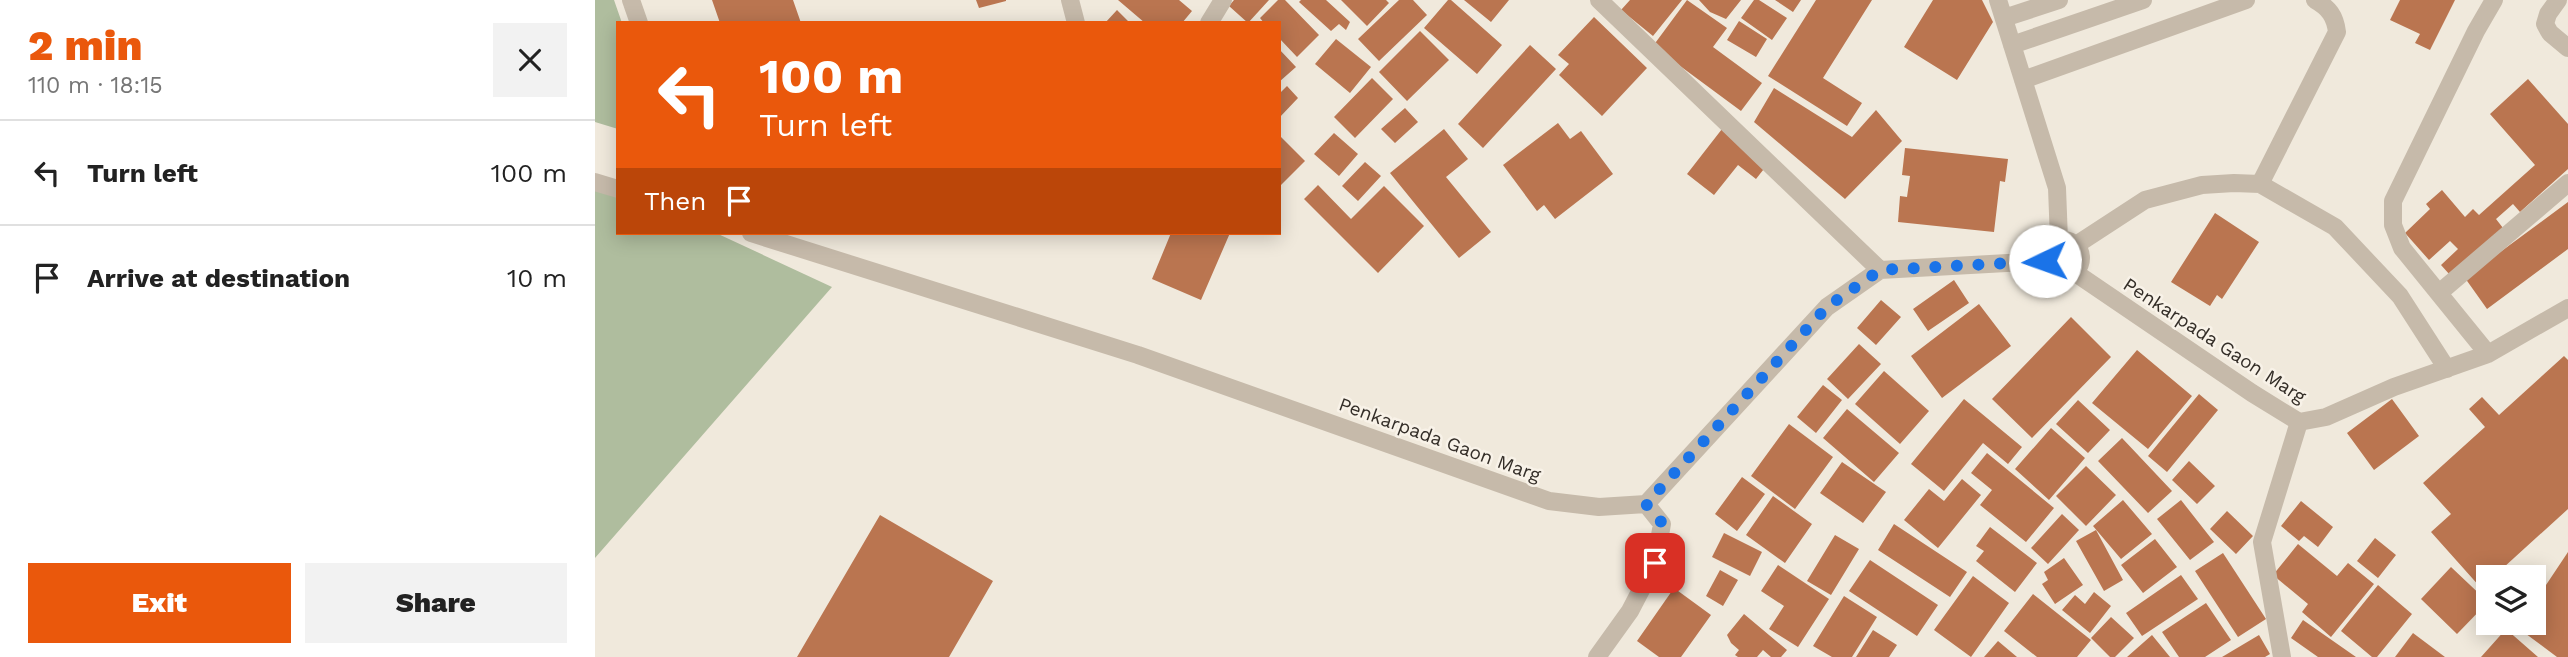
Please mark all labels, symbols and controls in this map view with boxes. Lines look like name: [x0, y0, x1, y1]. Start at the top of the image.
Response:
text: 2 min: [28, 21, 142, 70]
button: close: [493, 23, 567, 97]
text: 100 m: [759, 47, 903, 105]
icon: left: [644, 49, 735, 140]
text: 110 m · 18:15: [28, 72, 163, 99]
text: Turn left: [759, 106, 892, 144]
icon: left: [28, 154, 66, 192]
text: Turn left: [87, 158, 198, 188]
text: 100 m: [491, 158, 567, 188]
icon: arrive: [720, 182, 758, 220]
text: Then: [644, 186, 706, 216]
position arrow: [2008, 224, 2082, 298]
icon: arrive: [28, 259, 66, 297]
text: Arrive at destination: [87, 263, 350, 293]
text: 10 m: [507, 263, 567, 293]
street label: Penkarpada Gaon Marg: [2119, 273, 2311, 409]
street label: Penkarpada Gaon Marg: [1336, 392, 1545, 487]
pin: [1625, 533, 1685, 593]
icon: arrive: [1636, 544, 1674, 582]
button: Exit: [28, 563, 291, 643]
button: Share: [305, 563, 567, 643]
map controls: [2476, 565, 2546, 635]
button: layers: [2476, 565, 2546, 635]

